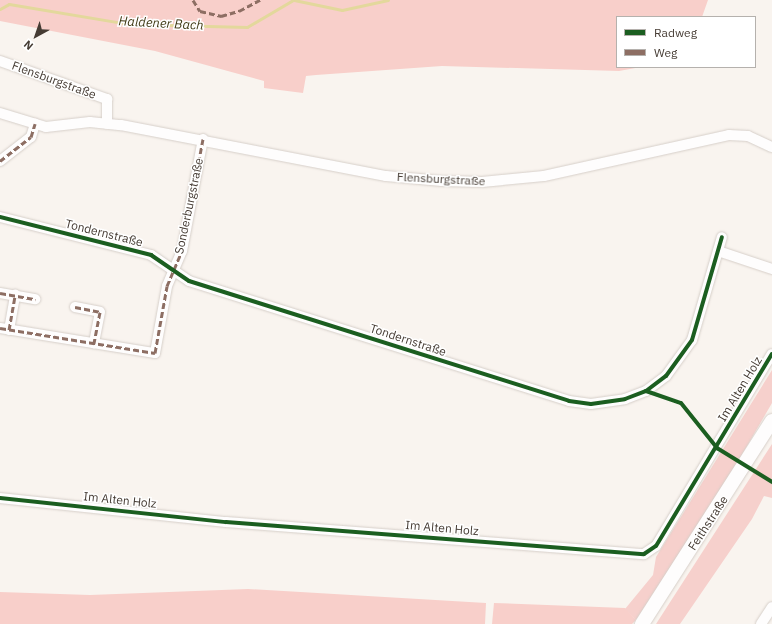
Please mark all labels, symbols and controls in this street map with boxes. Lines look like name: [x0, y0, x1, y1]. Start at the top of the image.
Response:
water label: Haldener Bach: [118, 14, 204, 34]
north arrow: [16, 16, 56, 56]
legend: [616, 16, 756, 68]
text: Radweg: [654, 25, 697, 40]
text: N: [21, 37, 36, 53]
text: Weg: [654, 45, 677, 60]
street label: Flensburgstraße: [10, 58, 98, 102]
street label: Sonderburgstraße: [172, 157, 206, 255]
street label: Flensburgstraße: [396, 169, 486, 189]
street label: Tondernstraße: [64, 216, 144, 250]
street label: Tondernstraße: [368, 321, 448, 359]
street label: Im Alten Holz: [715, 354, 765, 424]
street label: Im Alten Holz: [83, 489, 157, 511]
street label: Feithstraße: [685, 493, 731, 553]
street label: Im Alten Holz: [405, 518, 479, 538]

